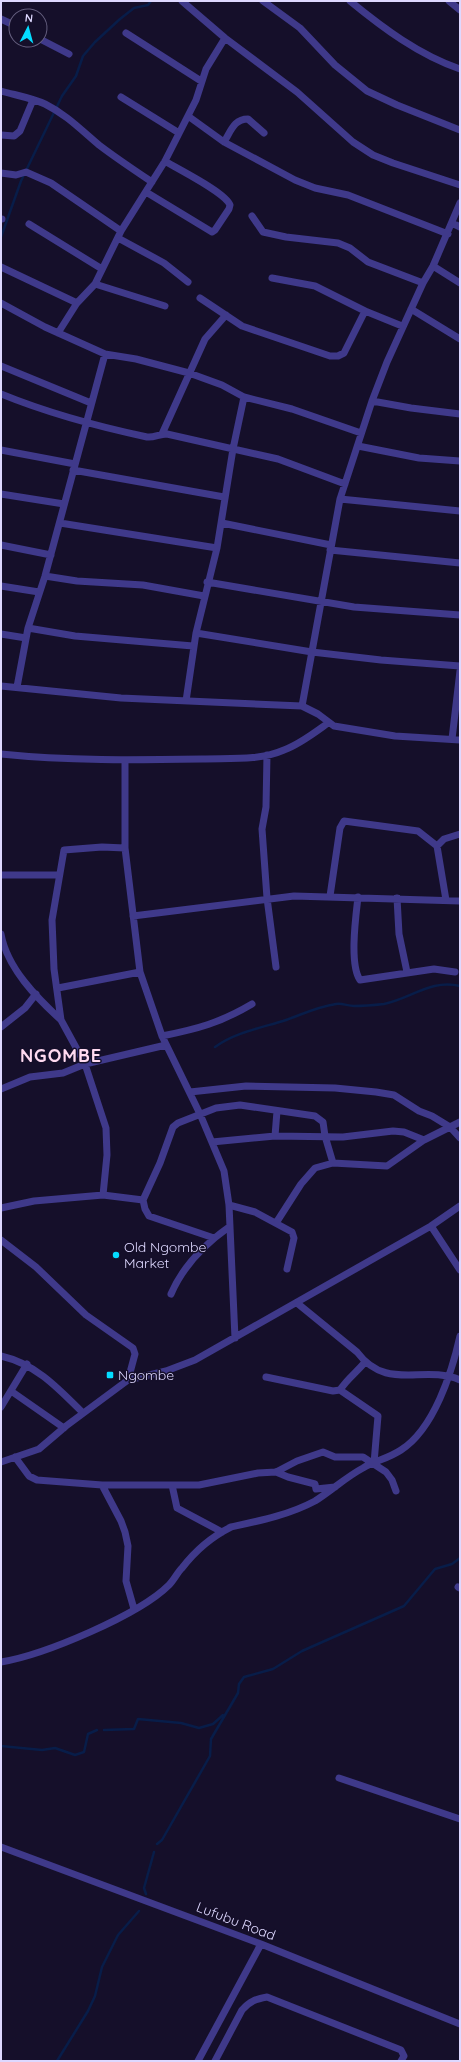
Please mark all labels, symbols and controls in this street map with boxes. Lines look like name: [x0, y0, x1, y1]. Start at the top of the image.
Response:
north arrow: [8, 8, 48, 48]
text: N: [24, 11, 34, 25]
district label: NGOMBE: [20, 1044, 102, 1067]
place label: Old Ngombe Market: [124, 1238, 206, 1272]
marker: Old Ngombe Market: [111, 1250, 121, 1260]
place label: Ngombe: [118, 1366, 174, 1384]
marker: Ngombe: [105, 1370, 115, 1380]
street label: Lufubu Road: [194, 1898, 278, 1944]

